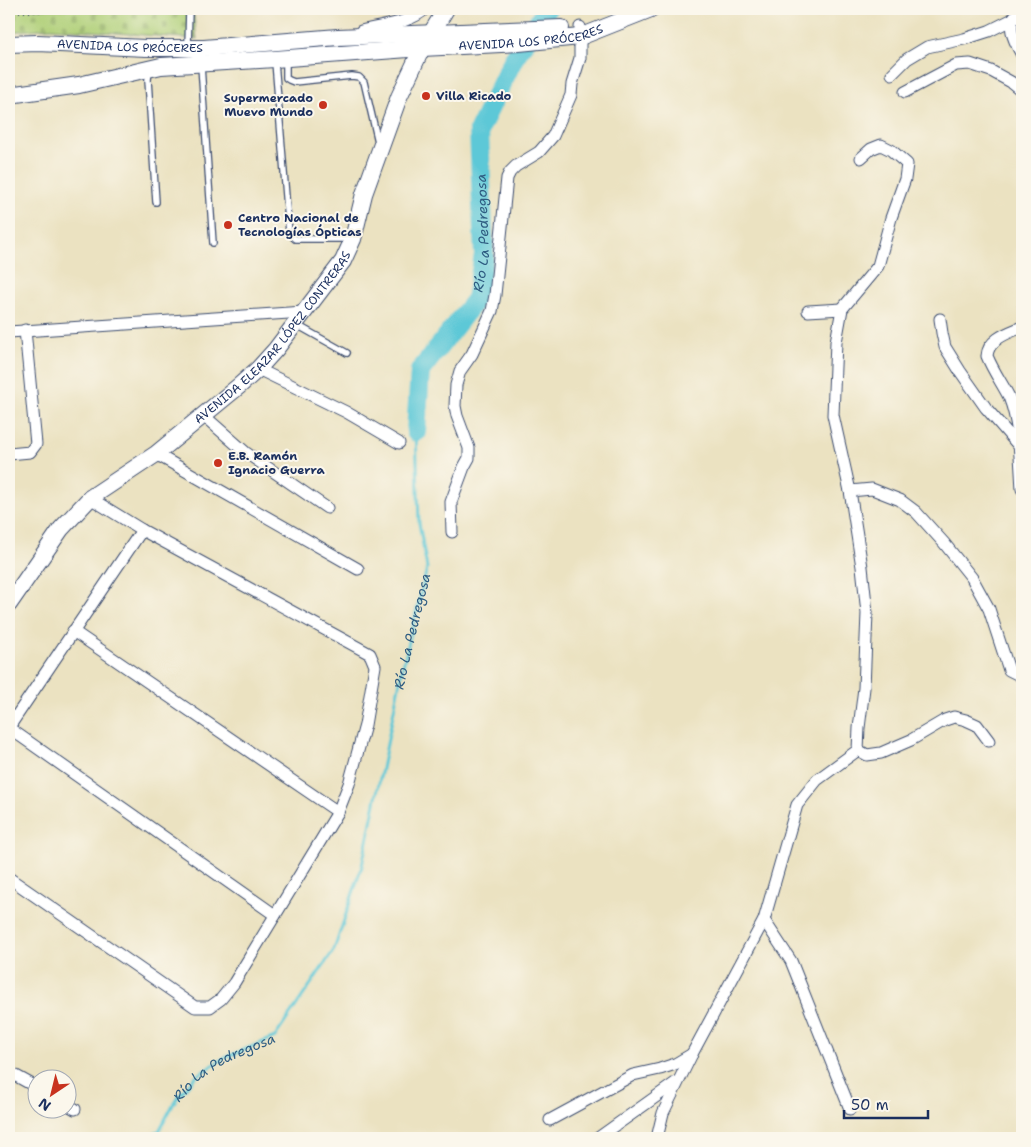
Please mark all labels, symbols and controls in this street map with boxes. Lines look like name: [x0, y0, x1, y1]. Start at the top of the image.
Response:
street label: AVENIDA LOS PRÓCERES: [458, 21, 606, 54]
street label: AVENIDA LOS PRÓCERES: [57, 36, 203, 56]
place label: Villa Ricado: [436, 88, 512, 104]
place label: Supermercado Muevo Mundo: [224, 90, 313, 120]
marker: Villa Ricado: [420, 90, 432, 102]
marker: Supermercado Muevo Mundo: [317, 99, 329, 111]
water label: Río La Pedregosa: [468, 173, 493, 294]
place label: Centro Nacional de Tecnologías Ópticas: [238, 210, 362, 240]
marker: Centro Nacional de Tecnologías Ópticas: [222, 219, 234, 231]
street label: AVENIDA ELEAZAR LÓPEZ CONTRERAS: [191, 248, 354, 427]
place label: E.B. Ramón Ignacio Guerra: [228, 448, 325, 478]
marker: E.B. Ramón Ignacio Guerra: [212, 457, 224, 469]
water label: Río La Pedregosa: [389, 571, 434, 691]
water label: Río La Pedregosa: [169, 1029, 278, 1105]
north arrow: [28, 1070, 78, 1120]
scale bar: [844, 1087, 927, 1119]
text: N: [35, 1094, 54, 1115]
text: 50 m: [851, 1095, 889, 1115]

